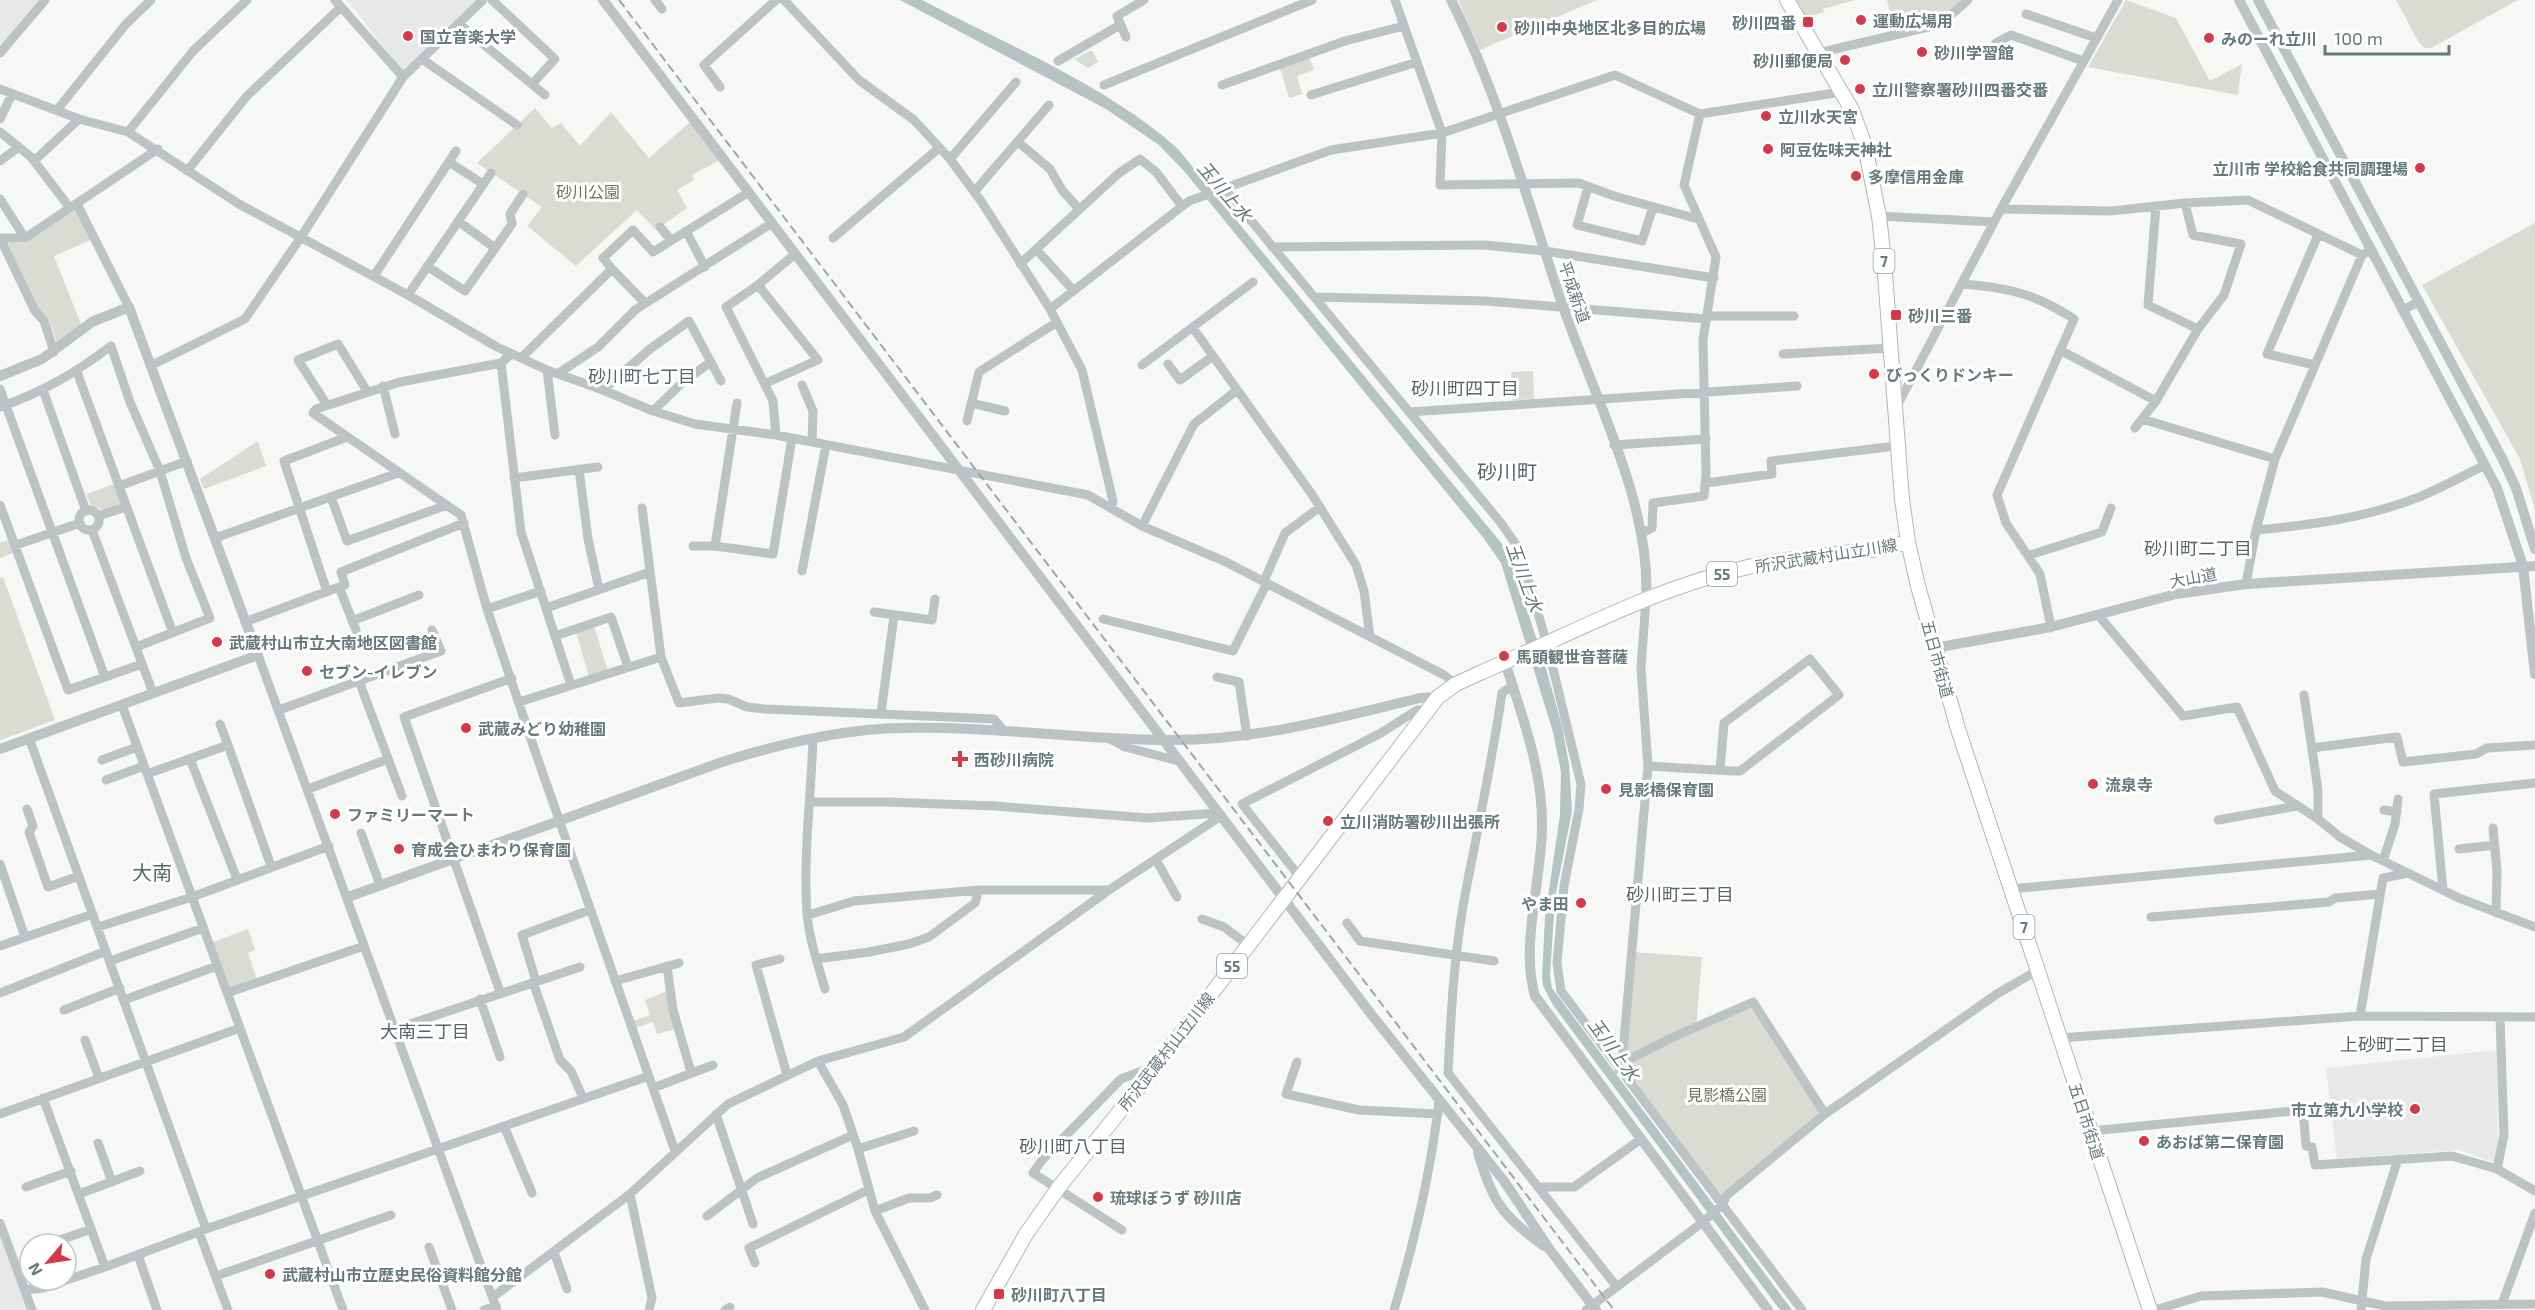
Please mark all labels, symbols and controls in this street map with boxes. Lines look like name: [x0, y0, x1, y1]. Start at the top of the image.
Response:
place label: 運動広場用: [1873, 11, 1953, 30]
place label: 砂川四番: [1732, 13, 1796, 32]
marker: 運動広場用: [1854, 13, 1868, 27]
marker: 砂川四番: [1801, 15, 1815, 29]
place label: 砂川中央地区北多目的広場: [1514, 18, 1706, 37]
scale bar: [2325, 18, 2450, 56]
marker: 砂川中央地区北多目的広場: [1495, 20, 1509, 34]
place label: 国立音楽大学: [420, 27, 516, 46]
text: 100 m: [2334, 27, 2383, 49]
marker: 国立音楽大学: [401, 29, 415, 43]
place label: みのーれ立川: [2221, 29, 2317, 48]
marker: みのーれ立川: [2202, 31, 2216, 45]
place label: 砂川学習館: [1934, 43, 2014, 62]
marker: 砂川学習館: [1915, 45, 1929, 59]
place label: 砂川郵便局: [1753, 51, 1833, 70]
marker: 砂川郵便局: [1838, 53, 1852, 67]
place label: 立川警察署砂川四番交番: [1872, 80, 2048, 99]
marker: 立川警察署砂川四番交番: [1853, 82, 1867, 96]
place label: 立川水天宮: [1778, 107, 1858, 126]
marker: 立川水天宮: [1759, 109, 1773, 123]
place label: 阿豆佐味天神社: [1780, 140, 1892, 159]
marker: 阿豆佐味天神社: [1761, 142, 1775, 156]
water label: 玉川上水: [1193, 156, 1258, 227]
place label: 立川市 学校給食共同調理場: [2213, 159, 2408, 178]
marker: 立川市 学校給食共同調理場: [2413, 161, 2427, 175]
place label: 多摩信用金庫: [1868, 167, 1964, 186]
marker: 多摩信用金庫: [1849, 169, 1863, 183]
park label: 砂川公園: [556, 182, 620, 201]
road number: 7: [1874, 249, 1894, 273]
street label: 平成新道: [1556, 259, 1594, 325]
place label: 砂川三番: [1908, 306, 1972, 325]
marker: 砂川三番: [1889, 308, 1903, 322]
district label: 砂川町七丁目: [588, 365, 696, 387]
place label: びっくりドンキー: [1886, 365, 2014, 384]
marker: びっくりドンキー: [1867, 367, 1881, 381]
district label: 砂川町四丁目: [1411, 377, 1519, 399]
district label: 砂川町: [1477, 459, 1537, 483]
street label: 所沢武蔵村山立川線: [1753, 534, 1899, 576]
district label: 砂川町二丁目: [2144, 537, 2252, 559]
water label: 玉川上水: [1502, 539, 1548, 616]
road number: 55: [1707, 562, 1737, 586]
street label: 大山道: [2168, 563, 2218, 591]
street label: 五日市街道: [1918, 618, 1958, 700]
place label: 武蔵村山市立大南地区図書館: [229, 633, 437, 652]
marker: 武蔵村山市立大南地区図書館: [210, 635, 224, 649]
place label: 馬頭観世音菩薩: [1516, 647, 1628, 666]
marker: 馬頭観世音菩薩: [1497, 649, 1511, 663]
place label: セブン-イレブン: [319, 662, 438, 681]
marker: セブン-イレブン: [300, 664, 314, 678]
place label: 武蔵みどり幼稚園: [478, 719, 606, 738]
marker: 武蔵みどり幼稚園: [459, 721, 473, 735]
marker: 西砂川病院: [951, 750, 969, 768]
place label: 西砂川病院: [974, 750, 1054, 769]
place label: 流泉寺: [2105, 775, 2153, 794]
marker: 流泉寺: [2086, 777, 2100, 791]
place label: 見影橋保育園: [1618, 780, 1714, 799]
marker: 見影橋保育園: [1599, 782, 1613, 796]
place label: ファミリーマート: [347, 805, 475, 824]
marker: ファミリーマート: [328, 807, 342, 821]
place label: 立川消防署砂川出張所: [1340, 812, 1500, 831]
marker: 立川消防署砂川出張所: [1321, 814, 1335, 828]
place label: 育成会ひまわり保育園: [411, 840, 571, 859]
marker: 育成会ひまわり保育園: [392, 842, 406, 856]
district label: 大南: [132, 860, 172, 884]
district label: 砂川町三丁目: [1626, 883, 1734, 905]
place label: やま田: [1521, 894, 1569, 913]
marker: やま田: [1574, 896, 1588, 910]
road number: 7: [2014, 915, 2034, 939]
road number: 55: [1217, 954, 1247, 978]
street label: 所沢武蔵村山立川線: [1114, 988, 1218, 1114]
water label: 玉川上水: [1584, 1013, 1645, 1086]
district label: 大南三丁目: [380, 1020, 470, 1042]
district label: 上砂町二丁目: [2340, 1033, 2448, 1055]
street label: 五日市街道: [2066, 1080, 2108, 1162]
park label: 見影橋公園: [1687, 1085, 1767, 1104]
place label: 市立第九小学校: [2291, 1100, 2403, 1119]
marker: 市立第九小学校: [2408, 1102, 2422, 1116]
place label: あおば第二保育園: [2156, 1132, 2284, 1151]
marker: あおば第二保育園: [2137, 1134, 2151, 1148]
district label: 砂川町八丁目: [1019, 1135, 1127, 1157]
place label: 琉球ぼうず 砂川店: [1110, 1188, 1241, 1207]
marker: 琉球ぼうず 砂川店: [1091, 1190, 1105, 1204]
north arrow: [18, 1232, 78, 1292]
text: N: [23, 1260, 46, 1279]
place label: 武蔵村山市立歴史民俗資料館分館: [282, 1265, 522, 1284]
marker: 武蔵村山市立歴史民俗資料館分館: [263, 1267, 277, 1281]
place label: 砂川町八丁目: [1011, 1285, 1107, 1304]
marker: 砂川町八丁目: [992, 1287, 1006, 1301]

